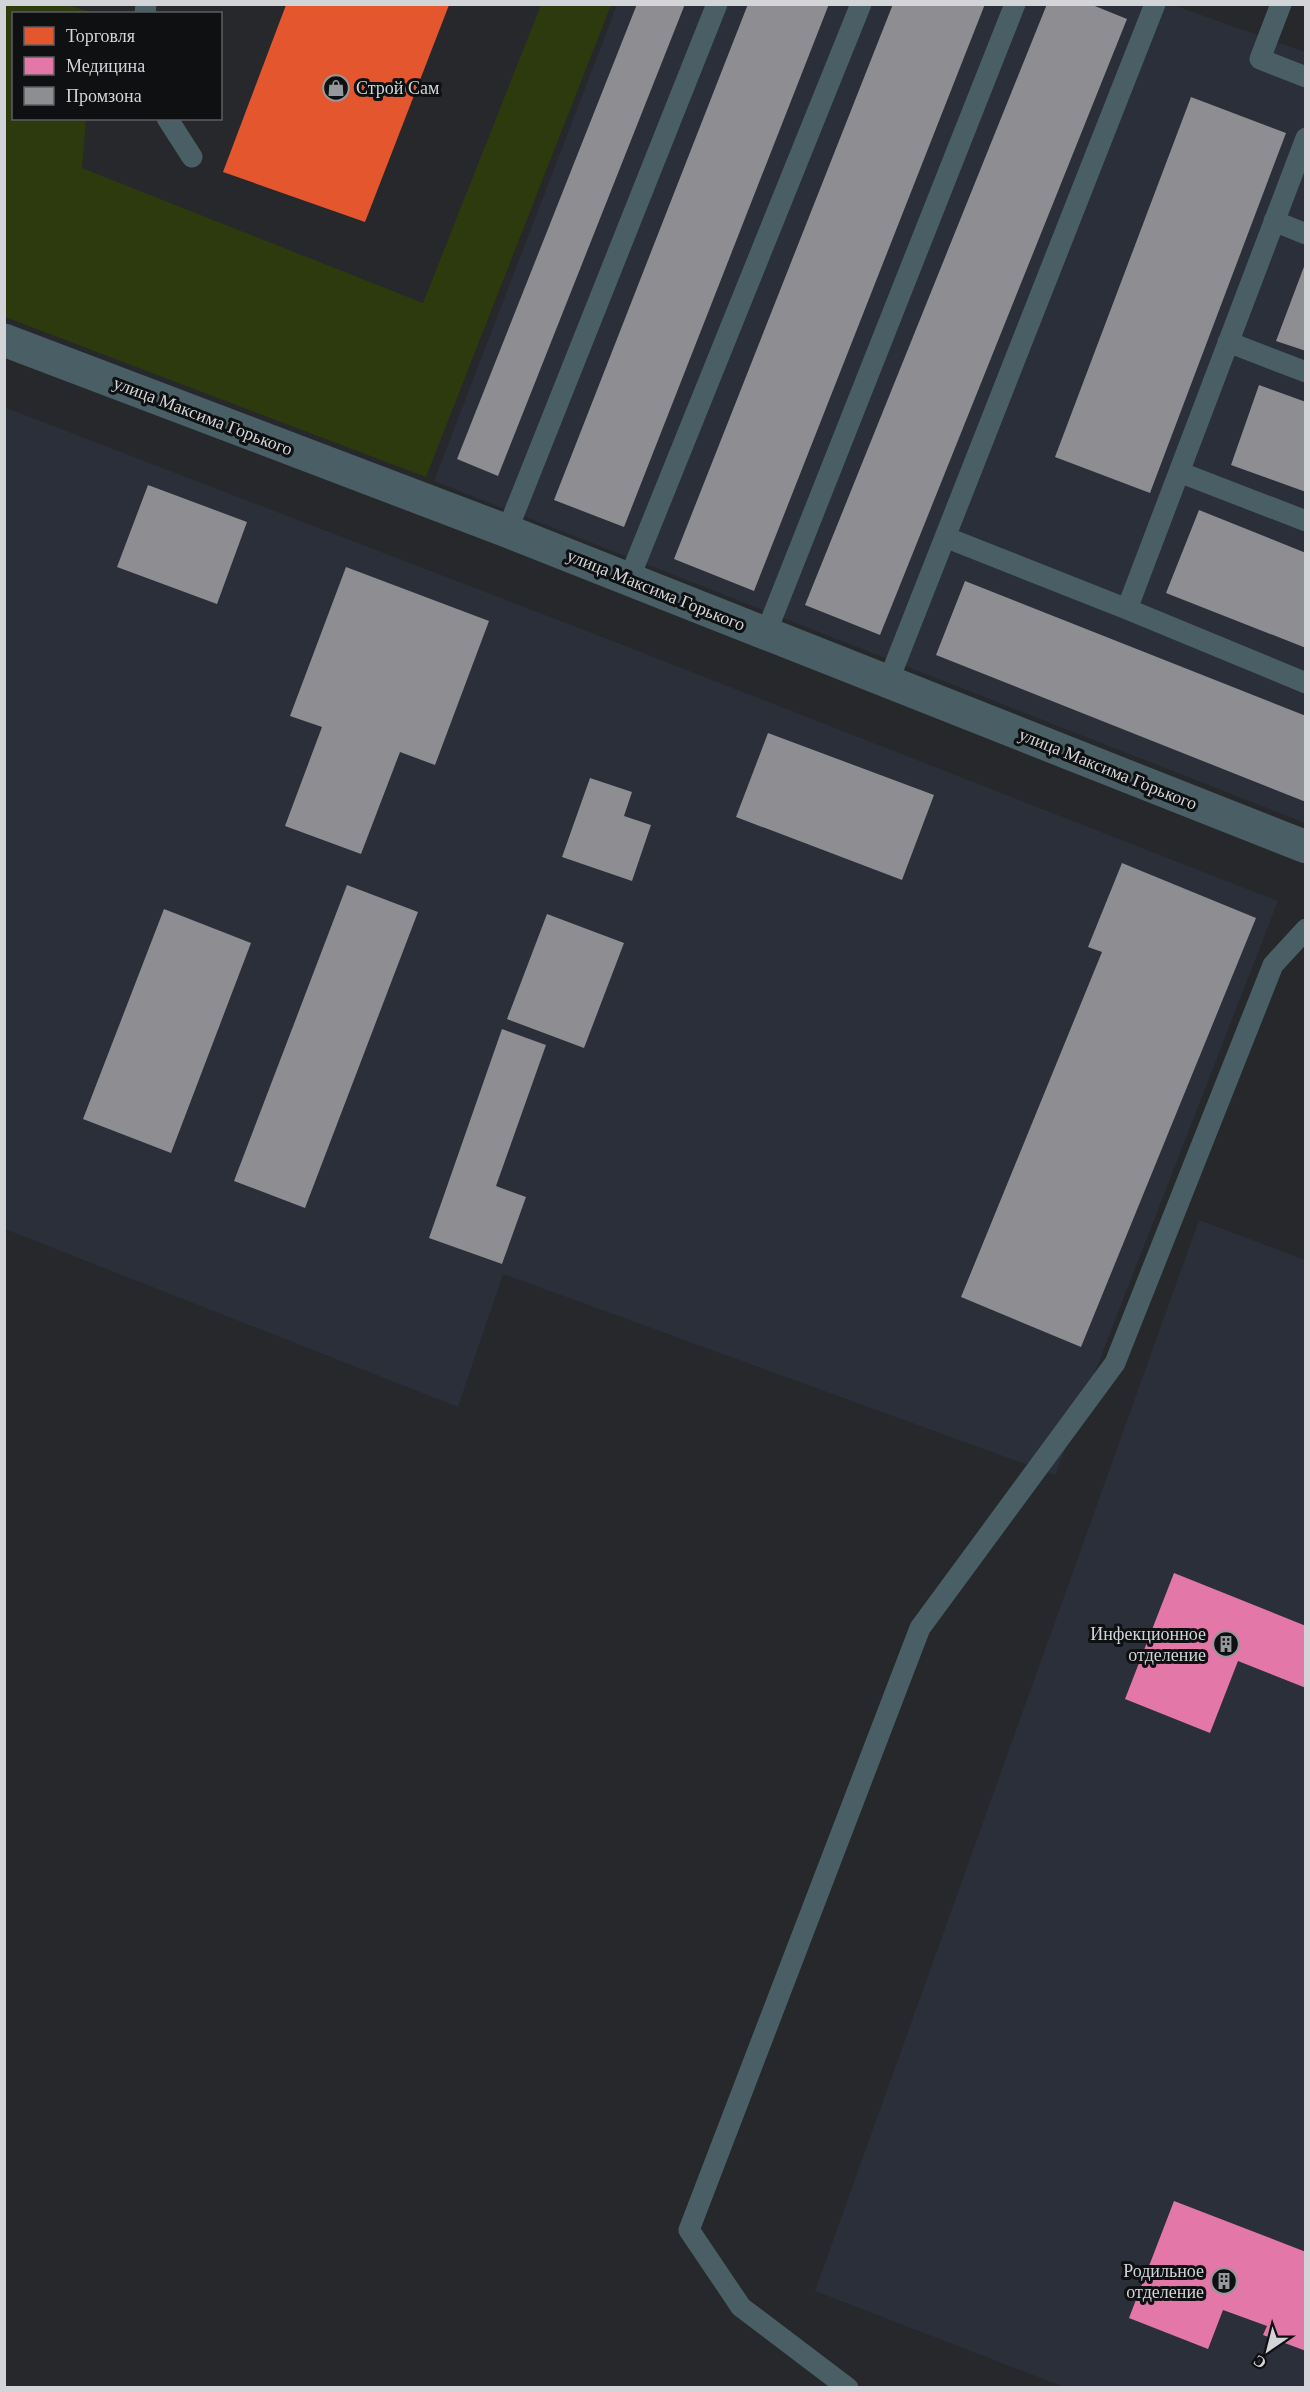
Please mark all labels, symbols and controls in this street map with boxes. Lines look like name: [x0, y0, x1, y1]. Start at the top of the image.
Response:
legend: [12, 12, 222, 120]
text: Торговля: [66, 26, 135, 46]
text: Медицина: [66, 56, 145, 76]
shop icon: Строй Сам: [321, 73, 351, 103]
place label: Строй Сам: [356, 78, 439, 98]
text: Промзона: [66, 86, 142, 106]
street label: улица Максима Горького: [111, 373, 295, 459]
street label: улица Максима Горького: [564, 545, 748, 635]
street label: улица Максима Горького: [1016, 724, 1200, 814]
place label: Инфекционное отделение: [1090, 1624, 1206, 1665]
building icon: Инфекционное отделение: [1211, 1629, 1241, 1659]
place label: Родильное отделение: [1123, 2261, 1204, 2302]
building icon: Родильное отделение: [1209, 2266, 1239, 2296]
north arrow: [1238, 2320, 1298, 2380]
text: С: [1250, 2352, 1269, 2372]

